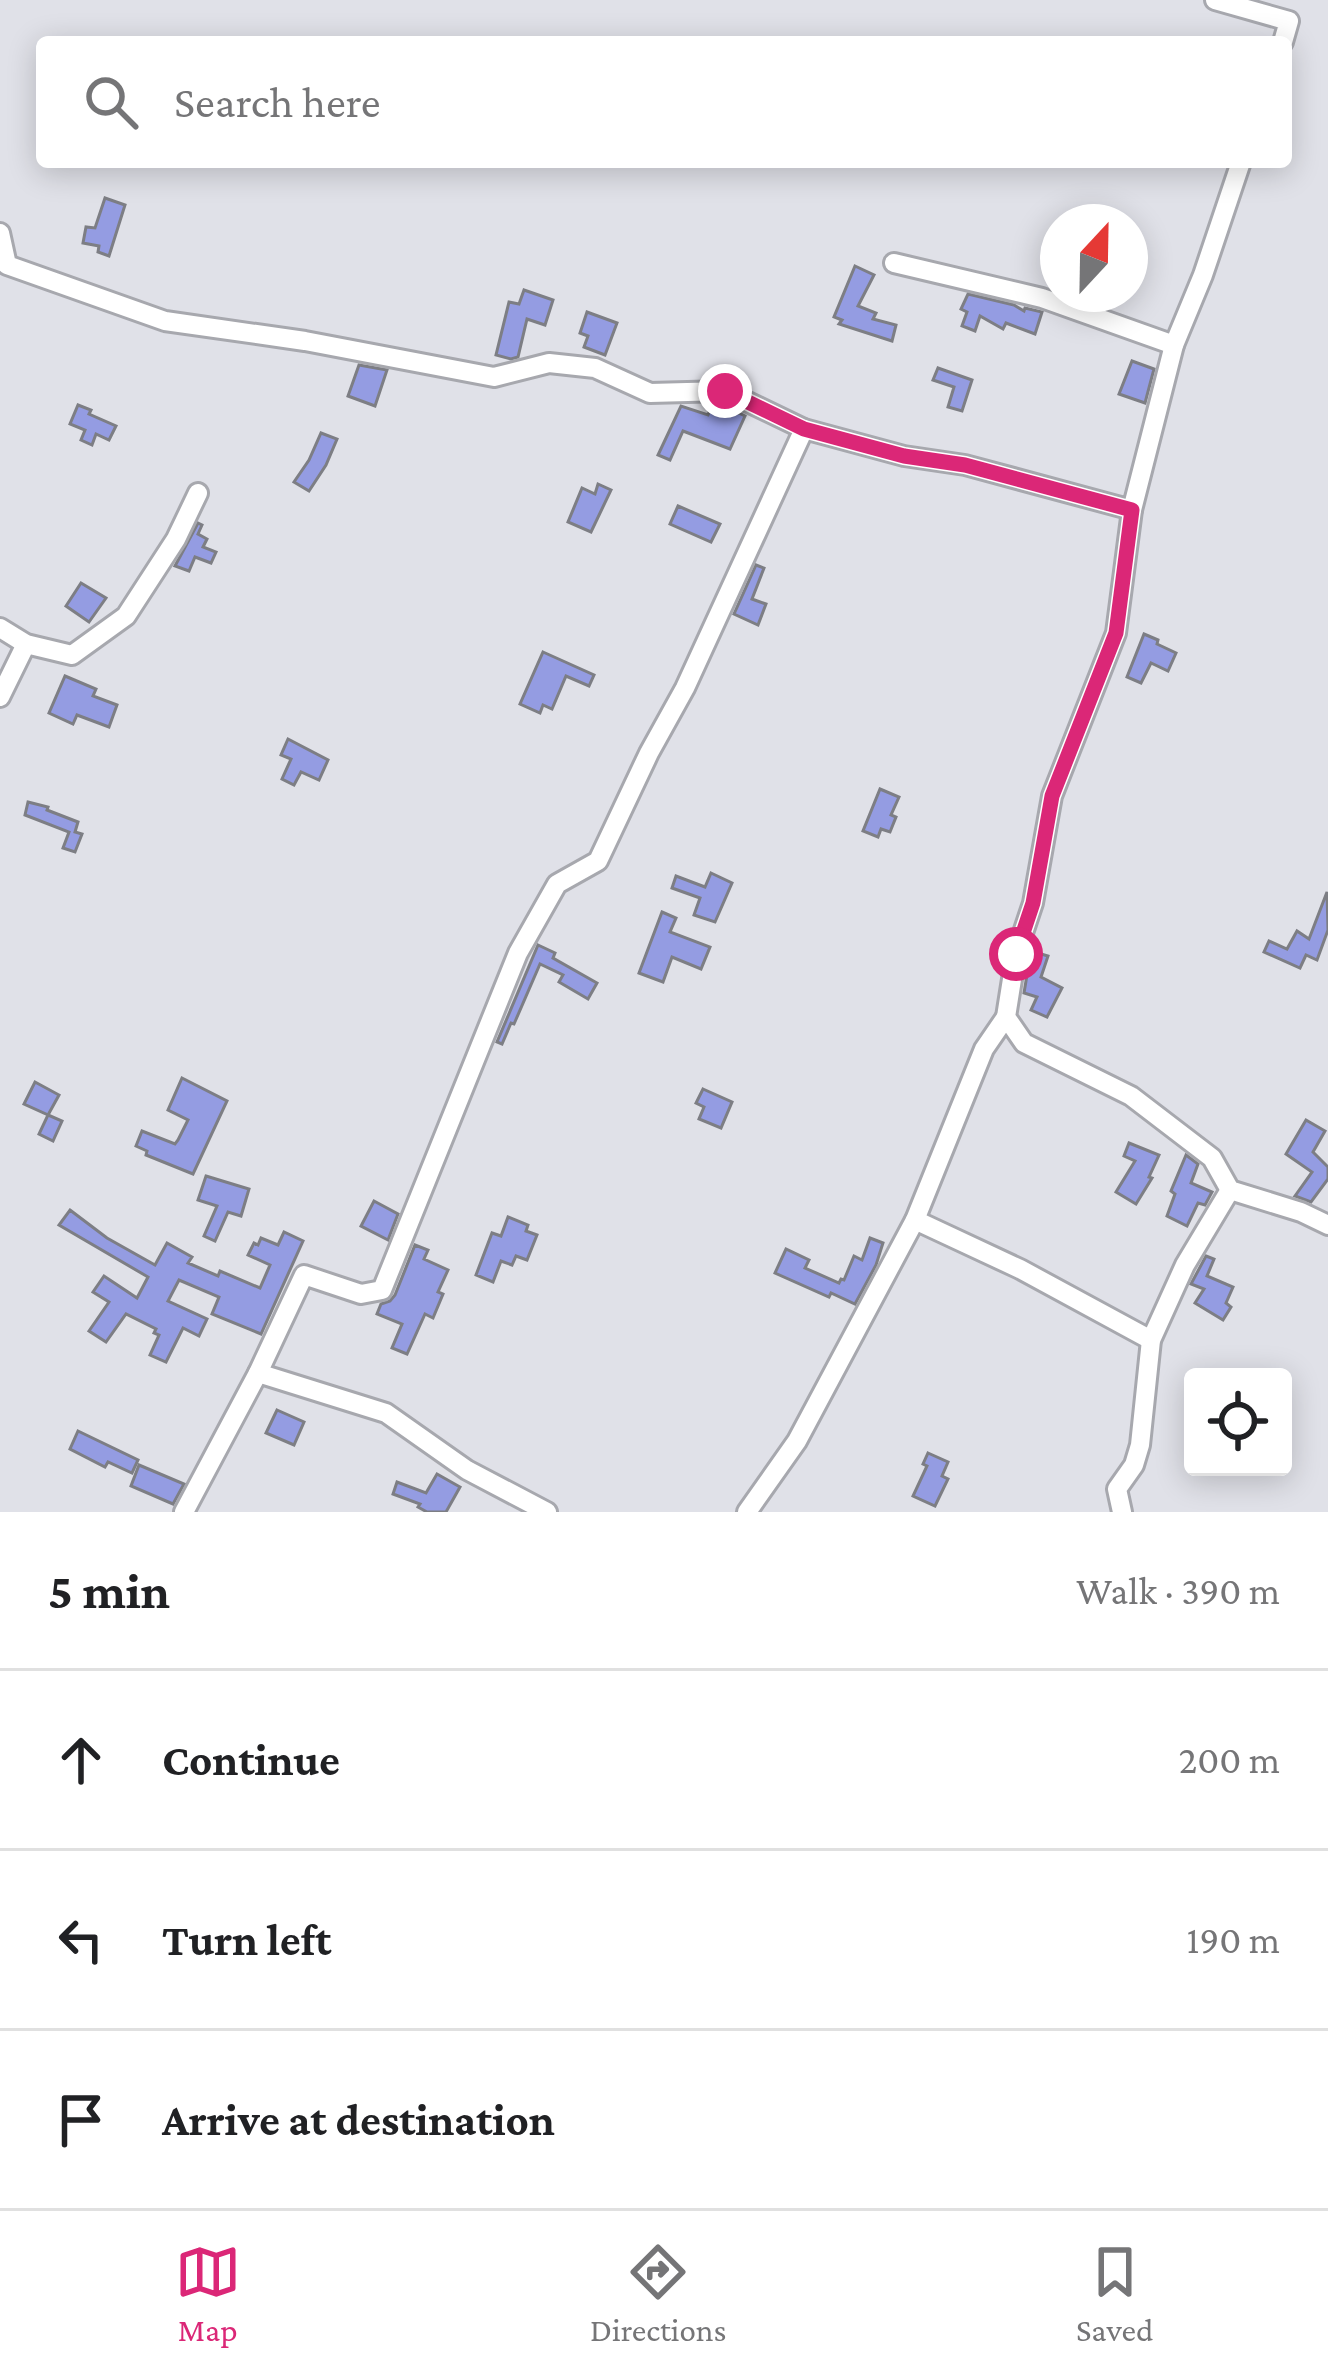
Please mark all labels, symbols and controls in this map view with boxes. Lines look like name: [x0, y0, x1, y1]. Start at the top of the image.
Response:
search box: [36, 36, 1292, 168]
icon: search: [78, 69, 144, 135]
text: Search here: [174, 77, 381, 127]
north arrow: [1040, 204, 1148, 312]
route end: [698, 364, 752, 418]
route start: [989, 927, 1043, 981]
map controls: [1184, 1368, 1292, 1476]
button: locate: [1184, 1368, 1292, 1476]
text: 5 min: [48, 1562, 170, 1619]
text: Walk · 390 m: [1076, 1569, 1280, 1612]
icon: ahead: [48, 1727, 114, 1793]
text: Continue: [162, 1735, 340, 1785]
text: 200 m: [1179, 1738, 1280, 1781]
icon: left: [48, 1907, 114, 1973]
text: Turn left: [162, 1915, 331, 1965]
text: 190 m: [1187, 1918, 1280, 1961]
icon: arrive: [48, 2087, 114, 2153]
text: Arrive at destination: [162, 2095, 555, 2145]
tab: Map: [175, 2239, 241, 2348]
tab: Directions: [590, 2239, 727, 2348]
tab: Saved: [1076, 2239, 1153, 2348]

